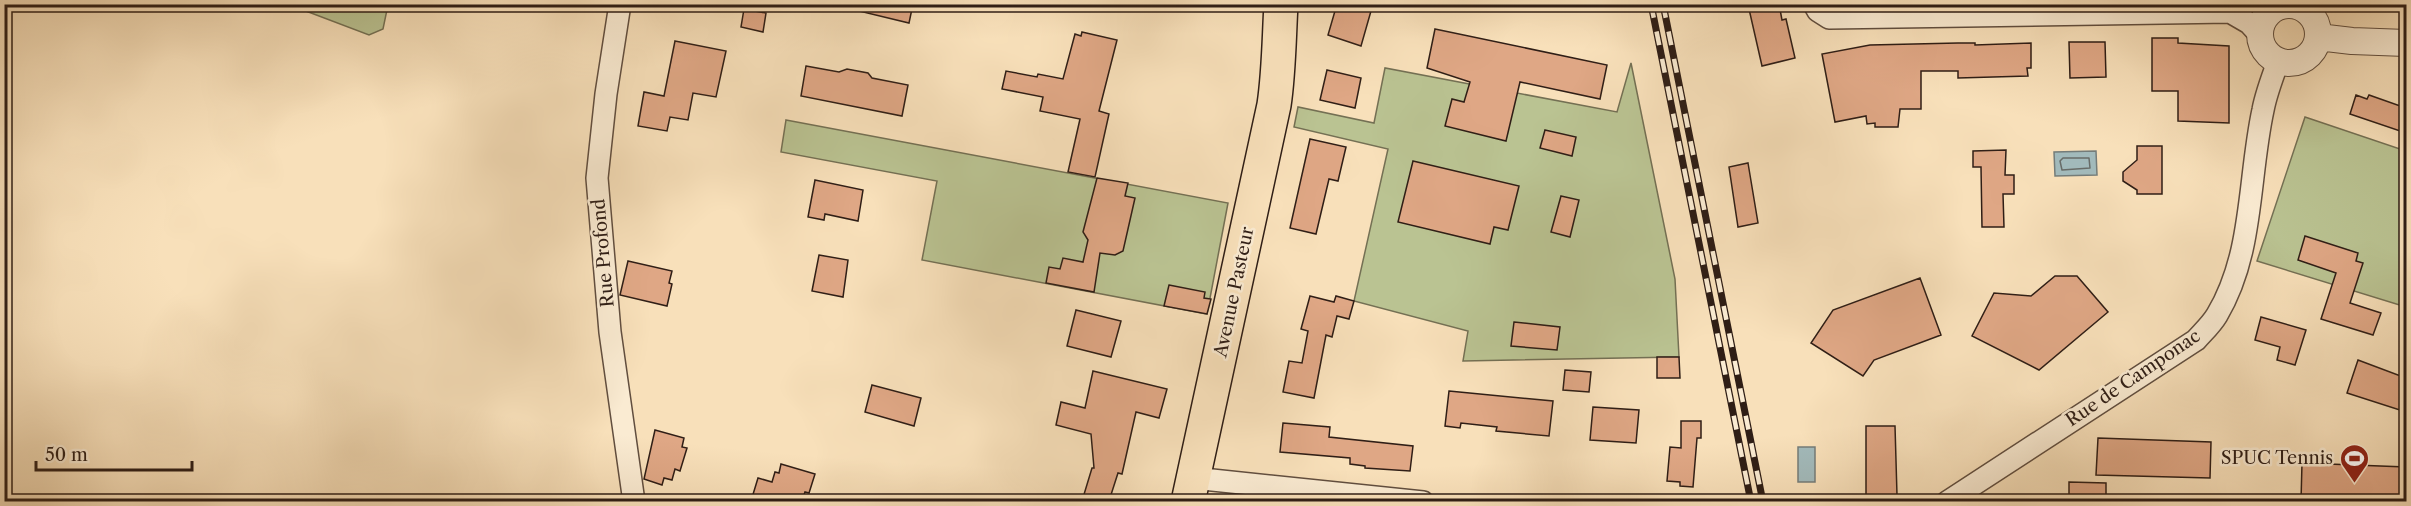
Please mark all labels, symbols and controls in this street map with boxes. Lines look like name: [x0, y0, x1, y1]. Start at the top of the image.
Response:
street label: Rue Profond: [587, 198, 619, 308]
street label: Avenue Pasteur: [1209, 224, 1259, 360]
street label: Rue de Camponac: [2062, 325, 2204, 431]
scale bar: [36, 434, 192, 472]
sports icon: SPUC Tennis: [2338, 442, 2370, 484]
text: 50 m: [45, 444, 88, 466]
place label: SPUC Tennis: [2221, 447, 2333, 469]

